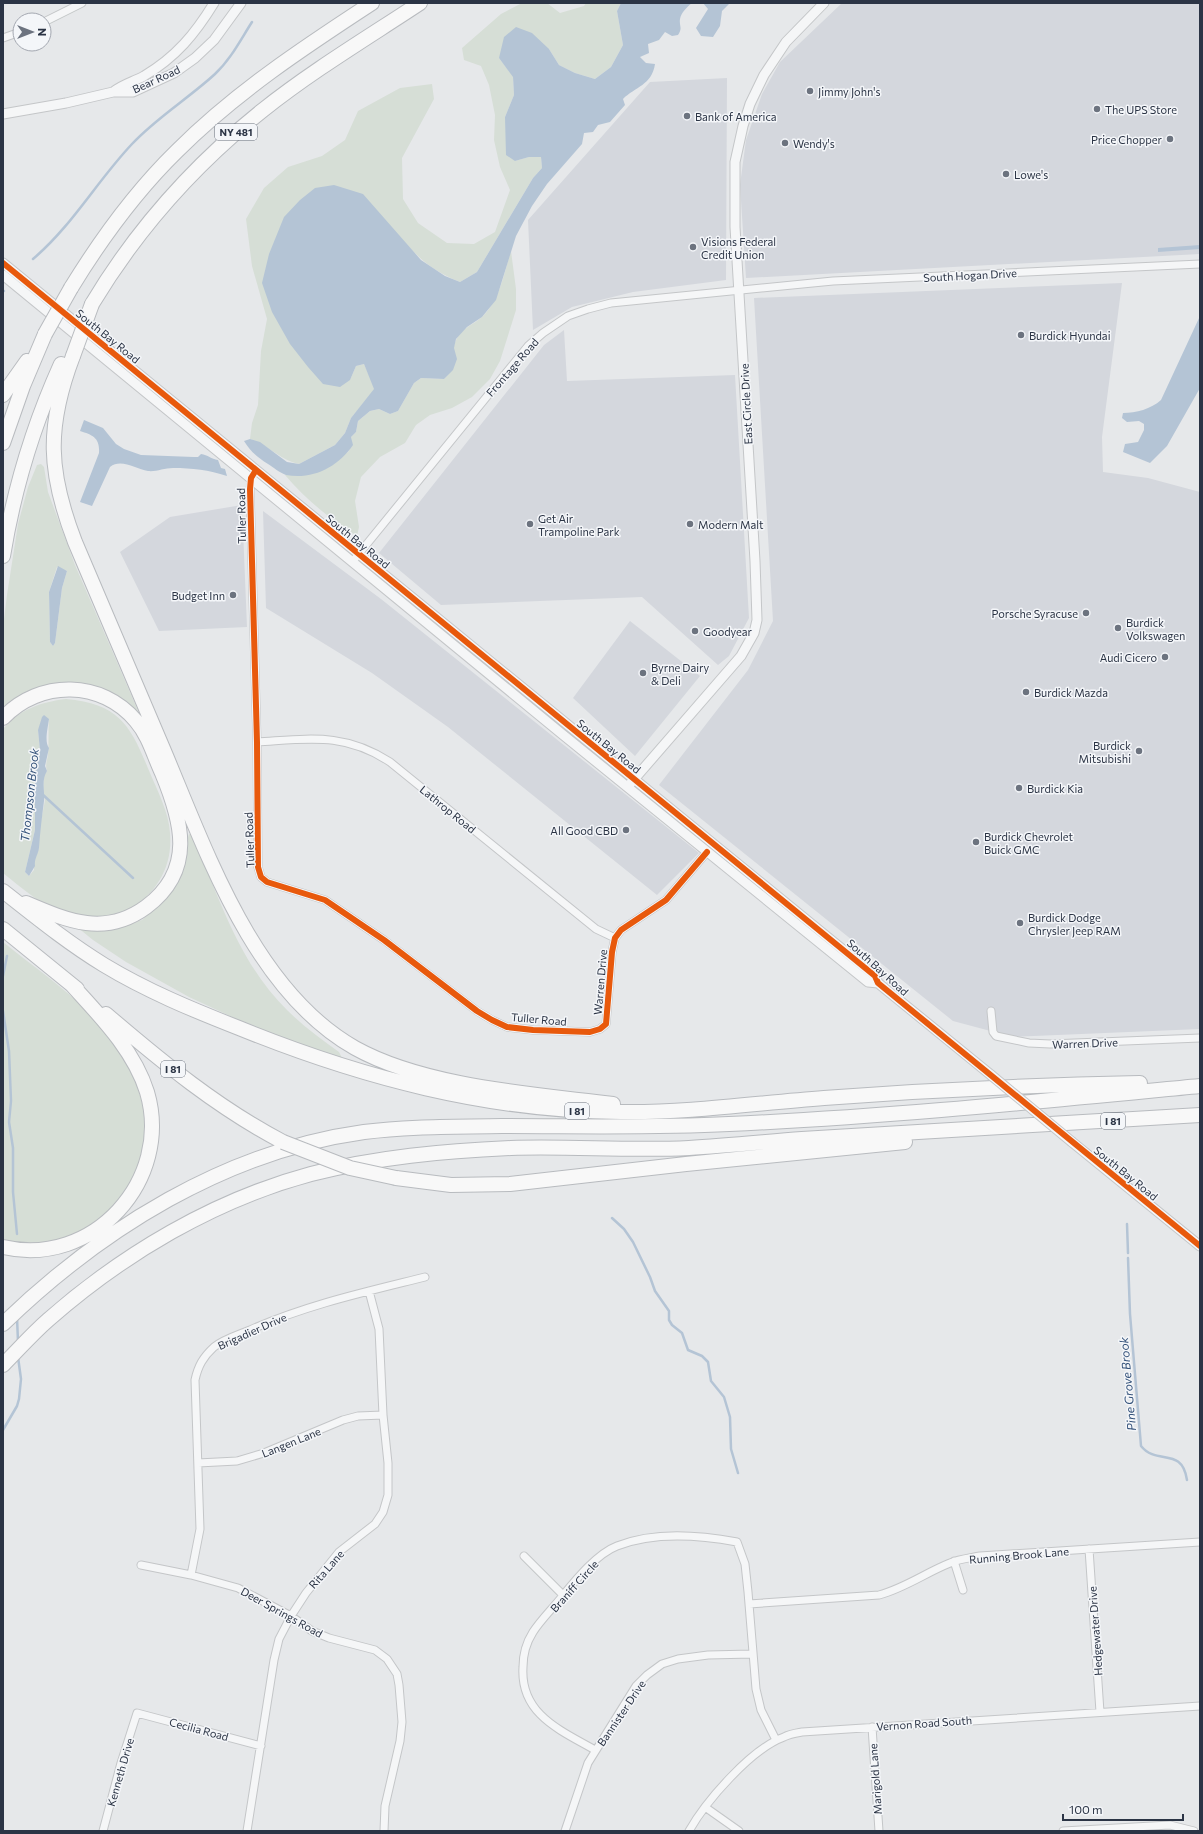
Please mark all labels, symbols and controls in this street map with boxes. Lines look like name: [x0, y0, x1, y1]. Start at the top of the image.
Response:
north arrow: [12, 12, 52, 52]
text: N: [36, 28, 49, 36]
street label: Bear Road: [130, 62, 182, 96]
place label: Jimmy John's: [818, 85, 881, 99]
marker: Jimmy John's: [805, 86, 815, 96]
place label: The UPS Store: [1105, 103, 1177, 116]
marker: The UPS Store: [1092, 104, 1102, 114]
place label: Bank of America: [695, 110, 777, 123]
marker: Bank of America: [682, 111, 692, 121]
road number: NY 481: [215, 124, 257, 140]
place label: Price Chopper: [1091, 133, 1163, 146]
marker: Price Chopper: [1165, 134, 1175, 144]
place label: Wendy's: [793, 137, 835, 150]
marker: Wendy's: [780, 138, 790, 148]
place label: Lowe's: [1014, 168, 1048, 181]
marker: Lowe's: [1001, 169, 1011, 179]
place label: Visions Federal Credit Union: [701, 235, 776, 261]
marker: Visions Federal Credit Union: [688, 242, 698, 252]
street label: South Hogan Drive: [923, 266, 1017, 284]
street label: South Bay Road: [73, 306, 143, 366]
place label: Burdick Hyundai: [1029, 329, 1111, 342]
marker: Burdick Hyundai: [1016, 330, 1026, 340]
street label: Frontage Road: [483, 335, 541, 399]
street label: East Circle Drive: [737, 363, 755, 445]
street label: Tuller Road: [234, 488, 248, 544]
street label: South Bay Road: [323, 511, 393, 571]
place label: Get Air Trampoline Park: [538, 512, 620, 538]
place label: Modern Malt: [698, 518, 764, 531]
marker: Get Air Trampoline Park: [525, 519, 535, 529]
marker: Modern Malt: [685, 519, 695, 529]
place label: Budget Inn: [172, 589, 225, 602]
marker: Budget Inn: [228, 590, 238, 600]
place label: Porsche Syracuse: [992, 607, 1078, 620]
marker: Porsche Syracuse: [1081, 608, 1091, 618]
place label: Burdick Volkswagen: [1126, 616, 1185, 642]
marker: Burdick Volkswagen: [1113, 623, 1123, 633]
place label: Goodyear: [703, 625, 753, 638]
marker: Goodyear: [690, 626, 700, 636]
place label: Audi Cicero: [1100, 651, 1157, 664]
marker: Audi Cicero: [1160, 652, 1170, 662]
place label: Byrne Dairy & Deli: [651, 661, 709, 687]
marker: Byrne Dairy & Deli: [638, 668, 648, 678]
place label: Burdick Mazda: [1034, 686, 1108, 699]
marker: Burdick Mazda: [1021, 687, 1031, 697]
street label: South Bay Road: [574, 716, 644, 776]
place label: Burdick Mitsubishi: [1079, 739, 1131, 765]
marker: Burdick Mitsubishi: [1134, 746, 1144, 756]
water label: Thompson Brook: [17, 747, 41, 843]
place label: Burdick Kia: [1027, 782, 1083, 795]
street label: Lathrop Road: [418, 783, 478, 835]
marker: Burdick Kia: [1014, 783, 1024, 793]
street label: Tuller Road: [242, 812, 256, 868]
place label: All Good CBD: [550, 824, 618, 837]
marker: All Good CBD: [621, 825, 631, 835]
place label: Burdick Chevrolet Buick GMC: [984, 830, 1074, 856]
marker: Burdick Chevrolet Buick GMC: [971, 837, 981, 847]
place label: Burdick Dodge Chrysler Jeep RAM: [1028, 911, 1121, 938]
marker: Burdick Dodge Chrysler Jeep RAM: [1015, 918, 1025, 928]
street label: South Bay Road: [845, 936, 911, 998]
street label: Warren Drive: [591, 948, 609, 1015]
street label: Tuller Road: [511, 1010, 567, 1028]
street label: Warren Drive: [1052, 1035, 1118, 1051]
road number: I 81: [161, 1061, 185, 1077]
road number: I 81: [565, 1103, 589, 1119]
road number: I 81: [1101, 1113, 1125, 1129]
street label: South Bay Road: [1091, 1143, 1161, 1203]
street label: Brigadier Drive: [216, 1310, 289, 1352]
water label: Pine Grove Brook: [1116, 1336, 1138, 1431]
street label: Langen Lane: [260, 1424, 323, 1460]
street label: Running Brook Lane: [969, 1544, 1070, 1566]
street label: Rita Lane: [306, 1547, 346, 1591]
street label: Braniff Circle: [547, 1557, 601, 1615]
street label: Deer Springs Road: [239, 1584, 325, 1640]
street label: Hedgewater Drive: [1085, 1586, 1105, 1676]
street label: Bannister Drive: [594, 1677, 648, 1748]
street label: Vernon Road South: [876, 1713, 972, 1733]
street label: Cecilia Road: [168, 1715, 230, 1743]
street label: Kenneth Drive: [104, 1736, 136, 1808]
street label: Marigold Lane: [866, 1743, 884, 1815]
scale bar: [1063, 1796, 1183, 1822]
text: 100 m: [1069, 1802, 1103, 1816]

